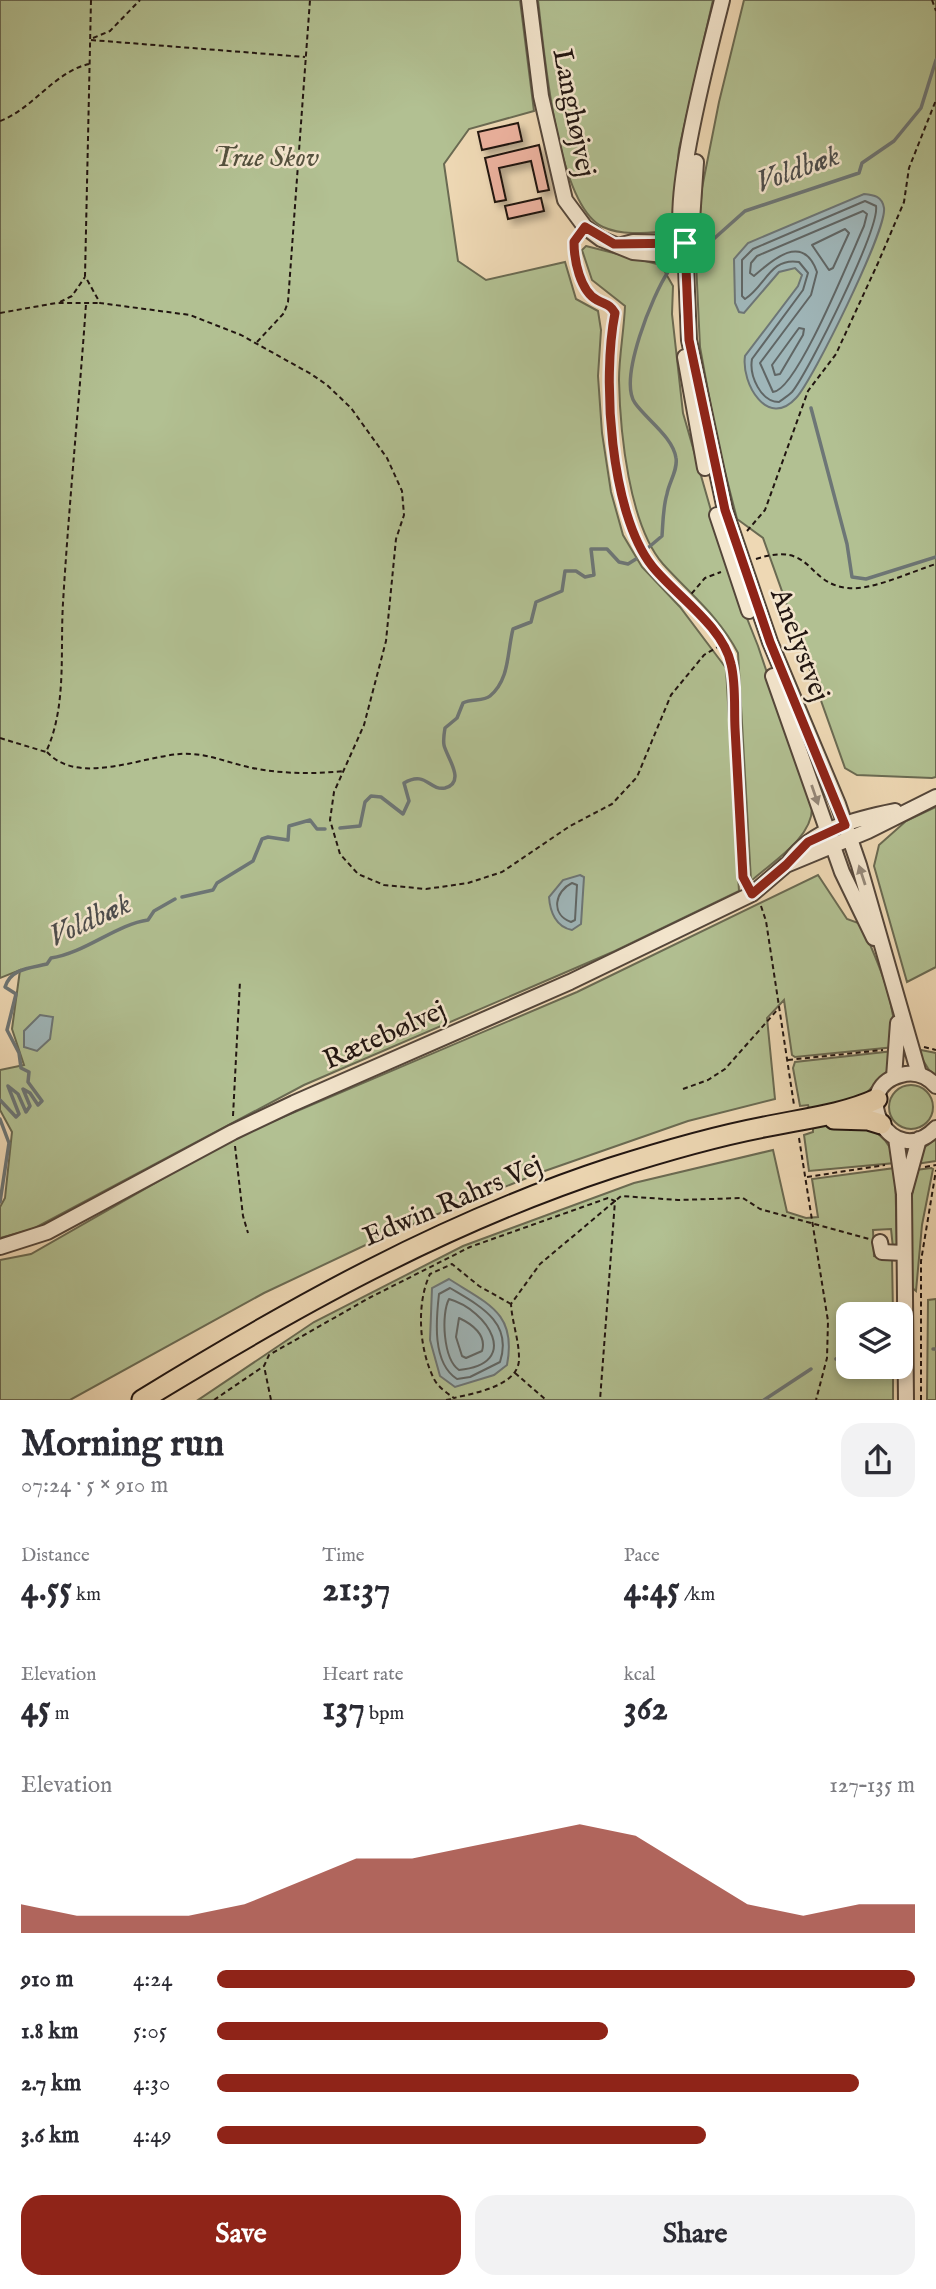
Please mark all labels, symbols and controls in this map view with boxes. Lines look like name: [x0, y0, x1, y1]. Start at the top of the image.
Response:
street label: Langhøjvej: [543, 46, 603, 180]
water label: Voldbæk: [751, 137, 845, 203]
park label: True Skov: [213, 141, 320, 176]
pin: [655, 213, 715, 273]
icon: arrive: [666, 224, 704, 262]
street label: Anelystvej: [761, 582, 837, 707]
one-way arrow: [810, 784, 821, 805]
one-way arrow: [857, 865, 867, 886]
water label: Voldbæk: [43, 885, 137, 957]
street label: Rætebølvej: [318, 993, 452, 1079]
street label: Edwin Rahrs Vej: [358, 1148, 548, 1256]
map controls: [836, 1302, 913, 1379]
button: layers: [836, 1302, 913, 1379]
text: Morning run: [21, 1421, 224, 1469]
button: share: [841, 1423, 915, 1497]
text: 07:24 · 5 × 910 m: [21, 1471, 168, 1500]
text: Distance: [21, 1544, 90, 1568]
text: Time: [322, 1544, 365, 1568]
text: Pace: [624, 1544, 660, 1568]
text: 4.55: [21, 1568, 72, 1613]
text: 21:37: [322, 1568, 390, 1613]
text: 4:45: [624, 1568, 680, 1613]
text: km: [72, 1583, 101, 1607]
text: /km: [680, 1583, 715, 1607]
text: Elevation: [21, 1663, 96, 1687]
text: Heart rate: [322, 1663, 403, 1687]
text: kcal: [624, 1663, 655, 1687]
text: 45: [21, 1687, 51, 1732]
text: 137: [322, 1687, 365, 1732]
text: 362: [624, 1687, 668, 1732]
text: m: [51, 1702, 70, 1726]
text: bpm: [365, 1702, 404, 1726]
text: Elevation: [21, 1771, 112, 1800]
text: 127–135 m: [829, 1771, 915, 1800]
text: 910 m: [21, 1965, 74, 1994]
text: 4:24: [133, 1965, 172, 1994]
text: 1.8 km: [21, 2017, 79, 2046]
text: 5:05: [133, 2017, 167, 2046]
text: 2.7 km: [21, 2069, 81, 2098]
text: 4:30: [133, 2069, 170, 2098]
text: 3.6 km: [21, 2121, 79, 2150]
text: 4:49: [133, 2121, 172, 2150]
button: Save: [21, 2195, 461, 2275]
button: Share: [475, 2195, 915, 2275]

